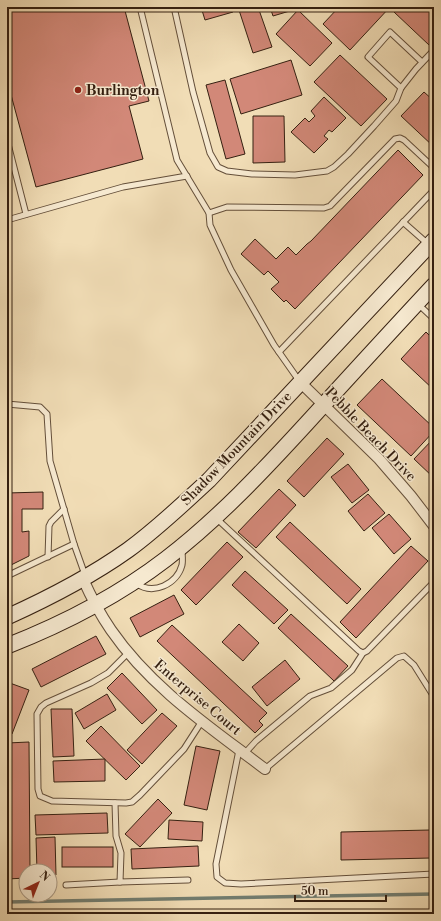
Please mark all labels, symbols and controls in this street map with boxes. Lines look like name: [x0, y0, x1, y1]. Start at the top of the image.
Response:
place label: Burlington: [86, 82, 160, 100]
marker: Burlington: [73, 85, 83, 95]
street label: Pebble Beach Drive: [321, 384, 420, 485]
street label: Shadow Mountain Drive: [177, 388, 296, 510]
street label: Enterprise Court: [150, 656, 245, 740]
north arrow: [18, 863, 58, 903]
text: N: [36, 868, 52, 885]
scale bar: [295, 877, 386, 903]
text: 50 m: [301, 884, 329, 899]

